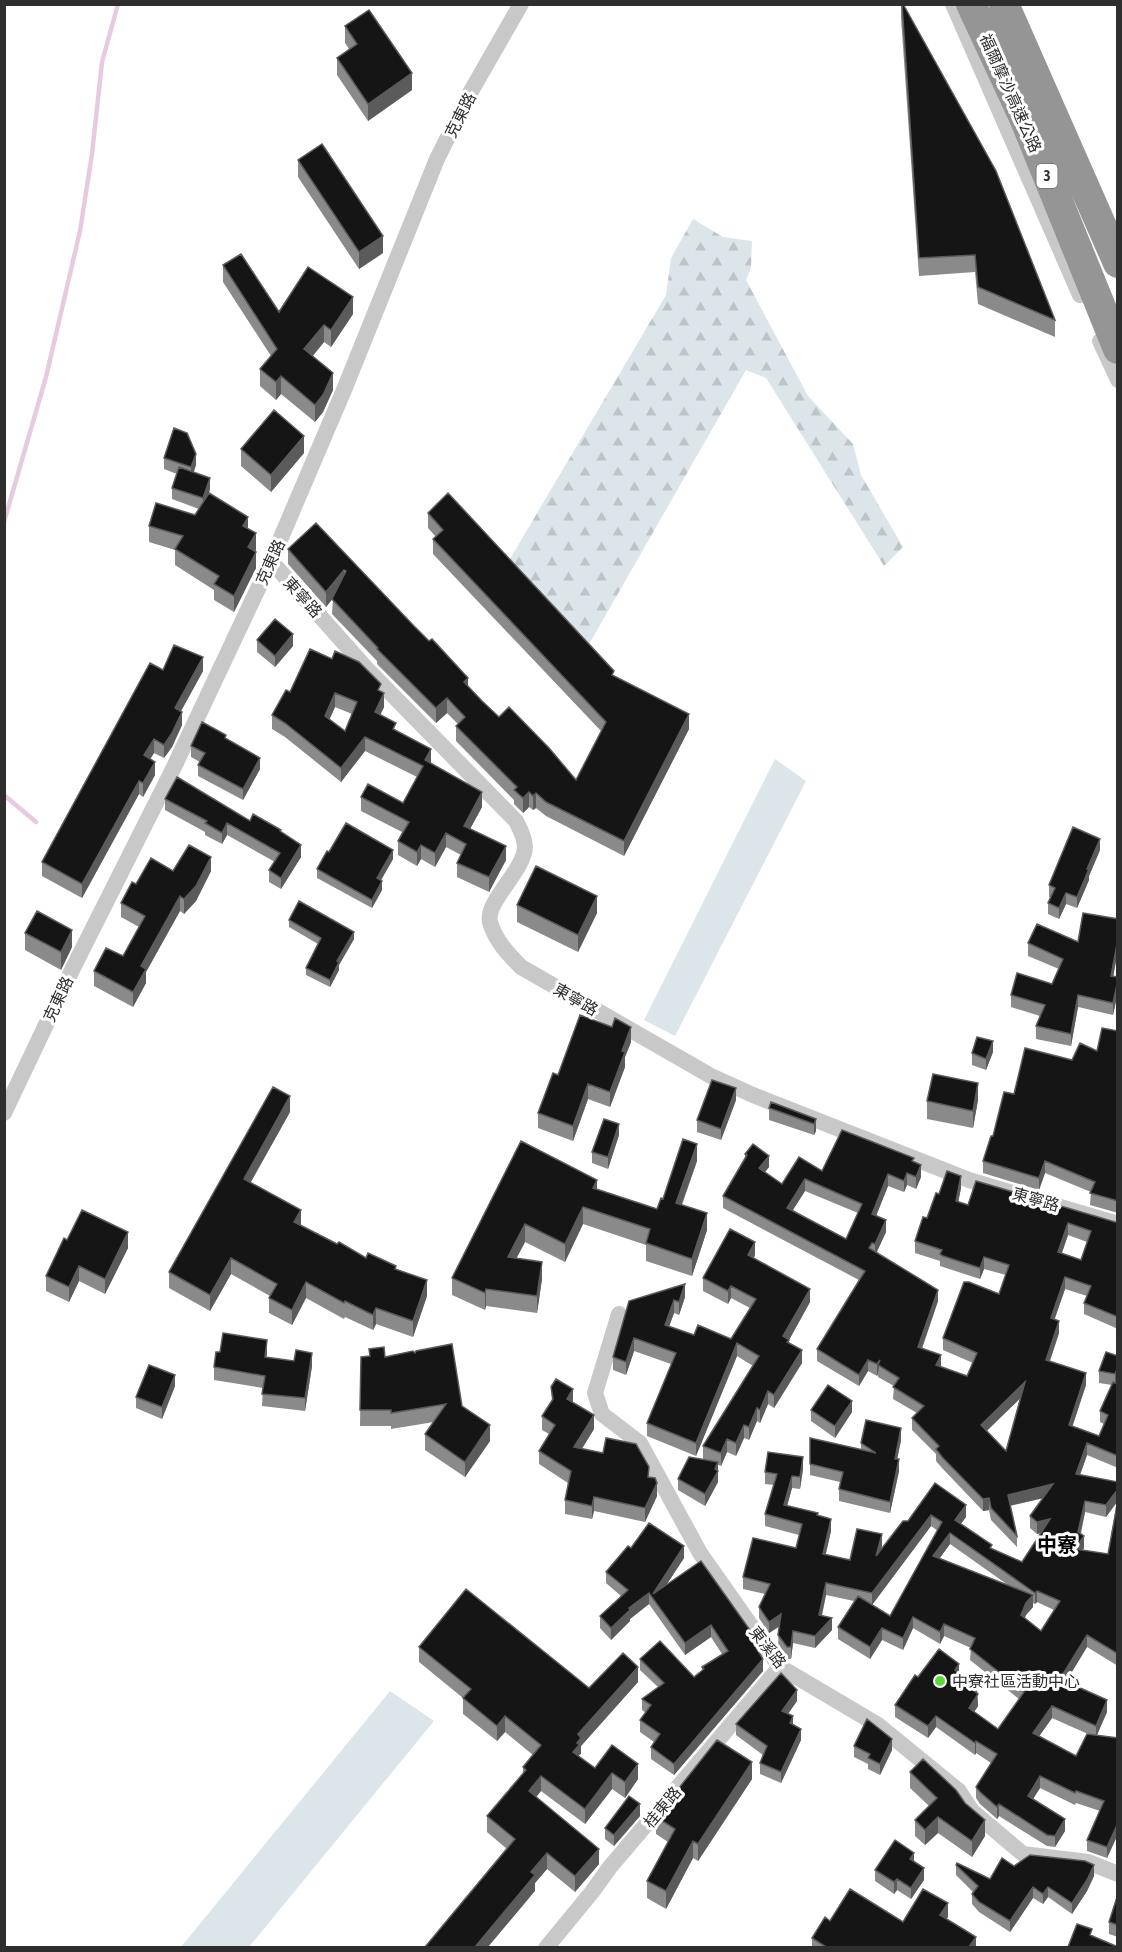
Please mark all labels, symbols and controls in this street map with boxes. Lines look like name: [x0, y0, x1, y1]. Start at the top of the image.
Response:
street label: 福爾摩沙高速公路: [977, 31, 1045, 155]
street label: 克東路: [441, 90, 479, 140]
road number: 3: [1036, 164, 1058, 188]
street label: 克東路: [252, 536, 288, 588]
street label: 東寧路: [280, 573, 326, 621]
street label: 克東路: [40, 973, 76, 1025]
street label: 東寧路: [551, 979, 601, 1019]
street label: 東寧路: [1010, 1184, 1062, 1214]
district label: 中寮: [1037, 1533, 1077, 1556]
street label: 東溪路: [746, 1623, 790, 1671]
place label: 中寮社區活動中心: [952, 1672, 1080, 1690]
marker: 中寮社區活動中心: [933, 1674, 947, 1688]
street label: 桂東路: [640, 1783, 684, 1831]

